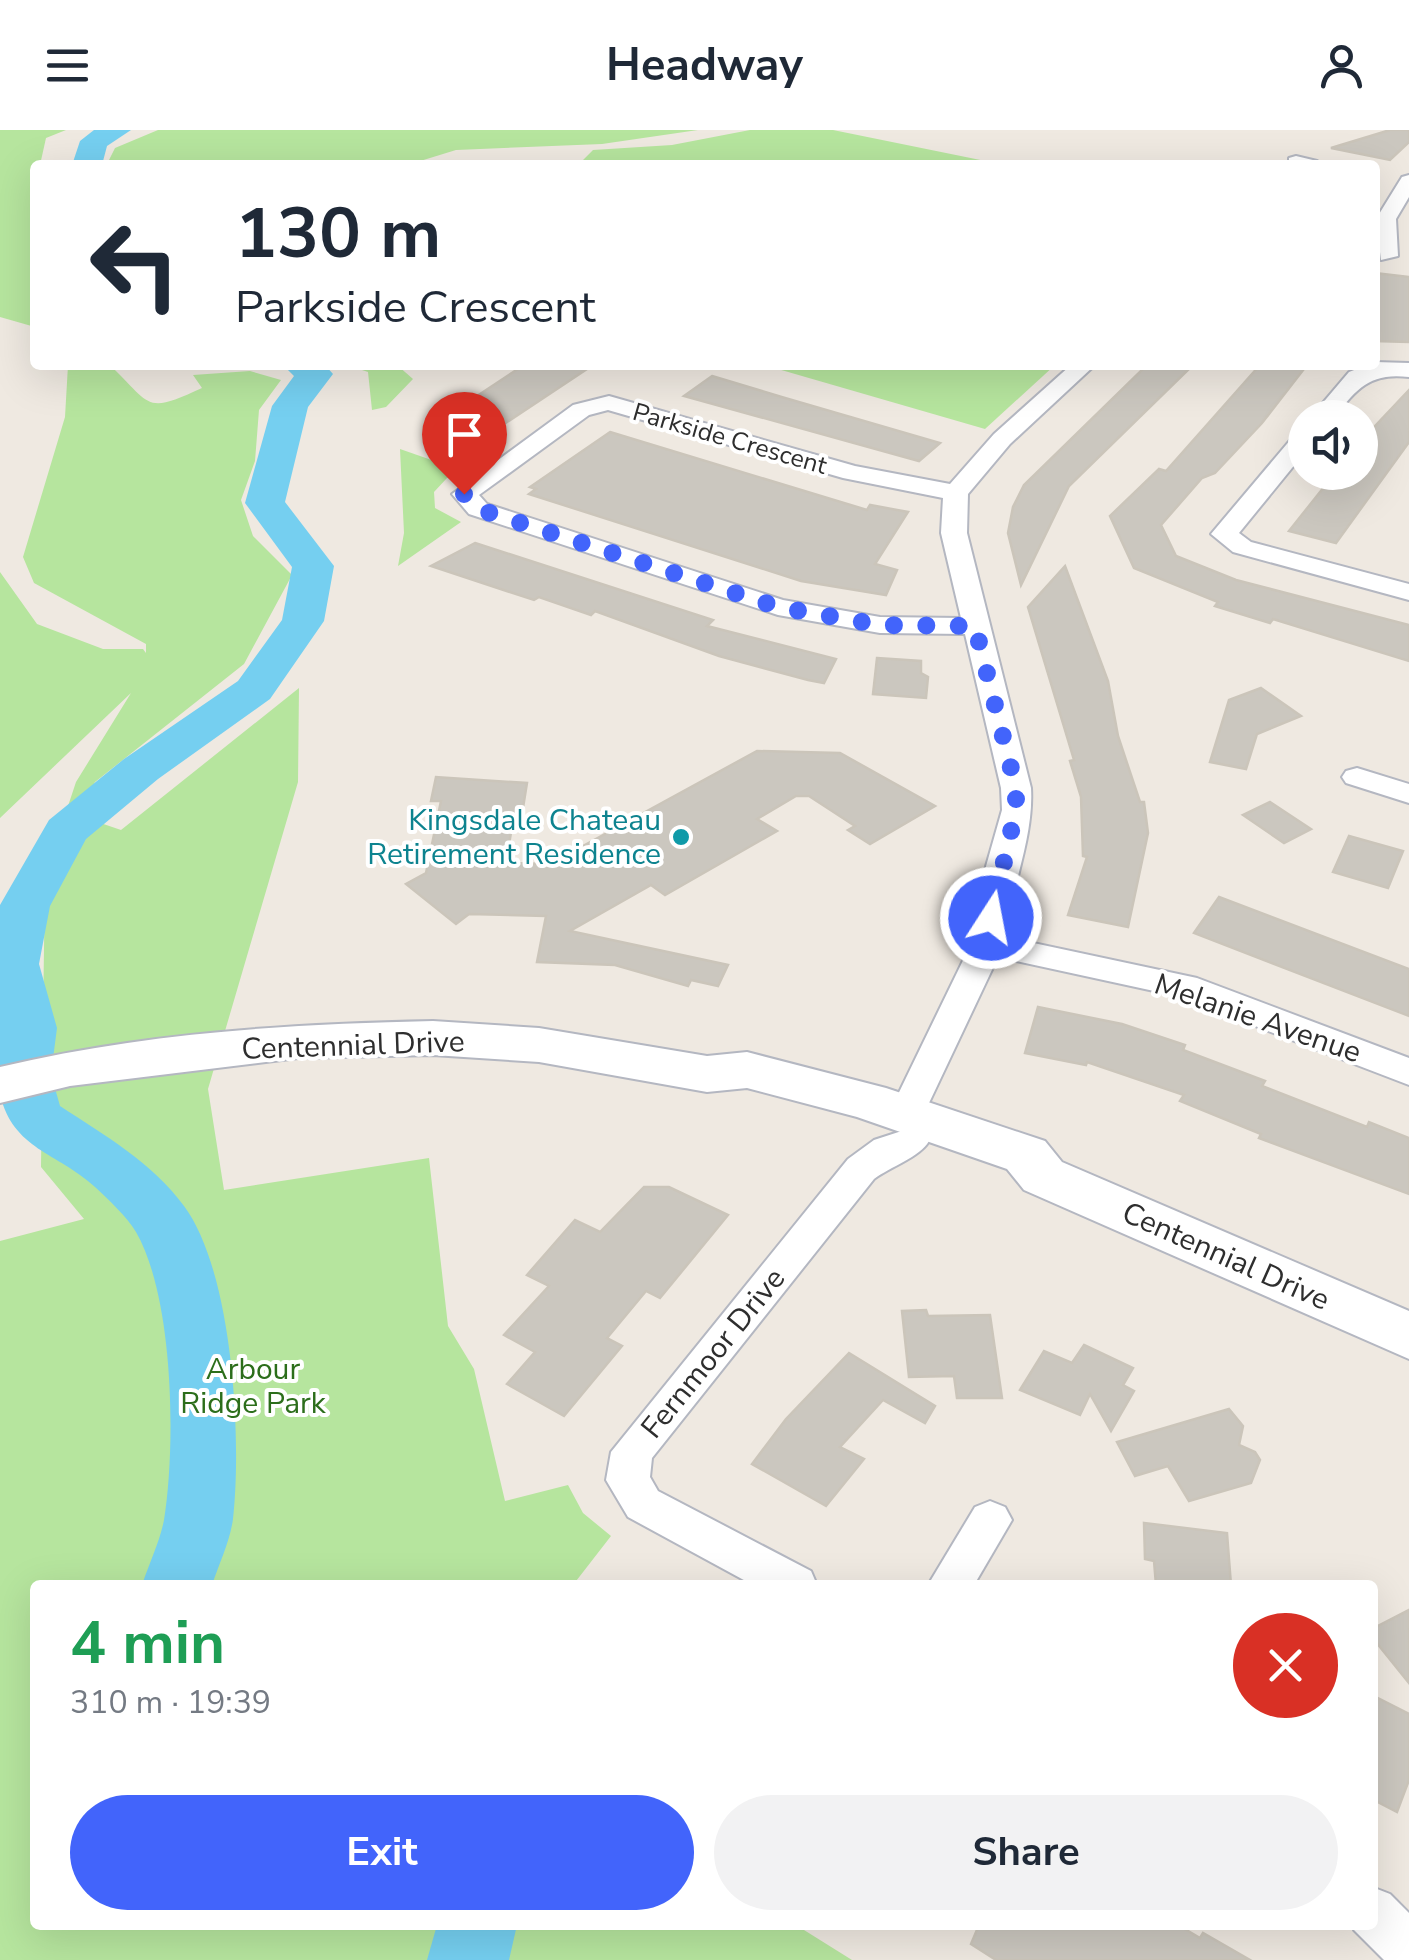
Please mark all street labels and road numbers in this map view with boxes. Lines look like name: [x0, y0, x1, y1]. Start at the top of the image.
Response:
street label: Parkside Crescent: [629, 395, 831, 483]
street label: Melanie Avenue: [1149, 964, 1367, 1073]
street label: Centennial Drive: [241, 1021, 465, 1070]
street label: Centennial Drive: [1116, 1192, 1336, 1321]
street label: Fernmoor Drive: [632, 1259, 795, 1447]

